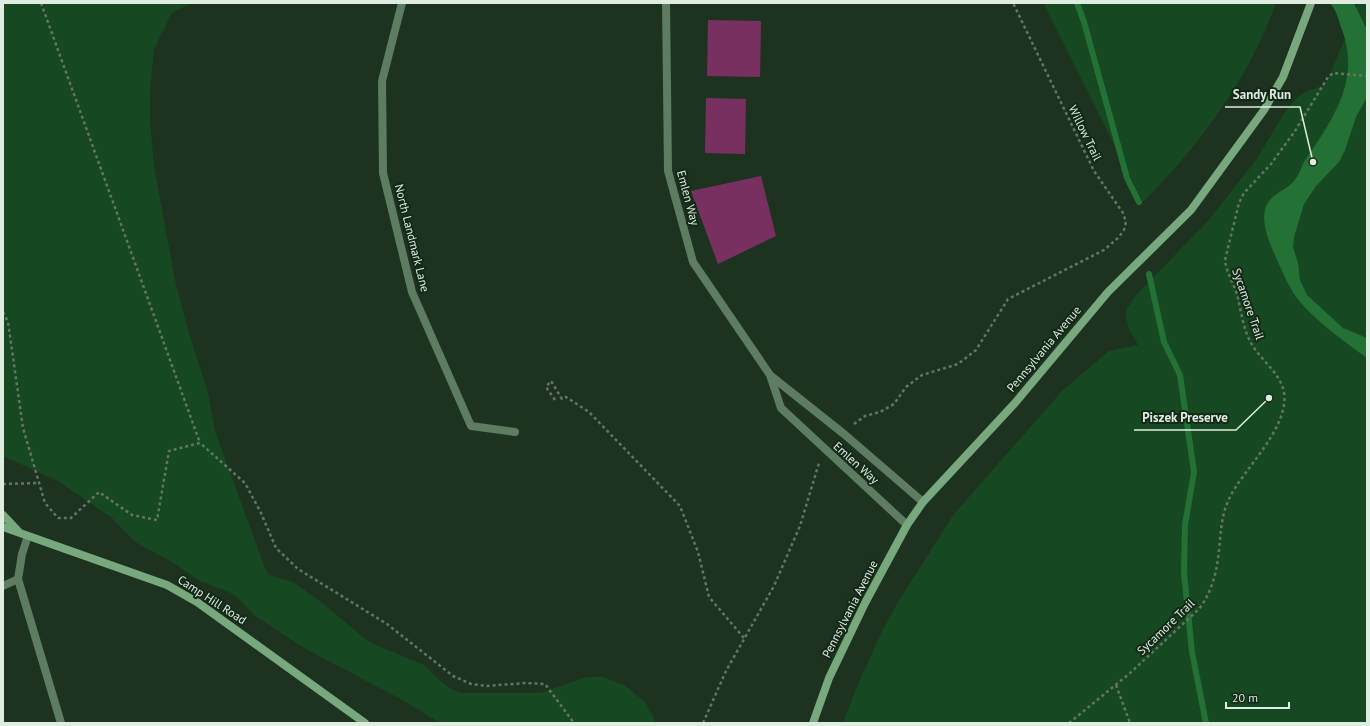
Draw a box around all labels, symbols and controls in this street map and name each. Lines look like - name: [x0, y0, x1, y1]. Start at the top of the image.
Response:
- callout: Sandy Run: [1225, 82, 1300, 107]
- text: Sandy Run: [1233, 86, 1291, 103]
- street label: Willow Trail: [1066, 103, 1106, 163]
- street label: Emlen Way: [674, 169, 703, 227]
- street label: North Landmark Lane: [392, 182, 433, 293]
- street label: Sycamore Trail: [1229, 266, 1268, 342]
- street label: Pennsylvania Avenue: [1003, 303, 1084, 395]
- callout: Piszek Preserve: [1134, 405, 1236, 430]
- text: Piszek Preserve: [1142, 409, 1228, 426]
- street label: Emlen Way: [830, 438, 883, 487]
- street label: Pennsylvania Avenue: [818, 558, 881, 660]
- street label: Camp Hill Road: [175, 572, 249, 627]
- street label: Sycamore Trail: [1134, 595, 1198, 658]
- scale bar: [1226, 684, 1289, 710]
- text: 20 m: [1232, 690, 1258, 705]

